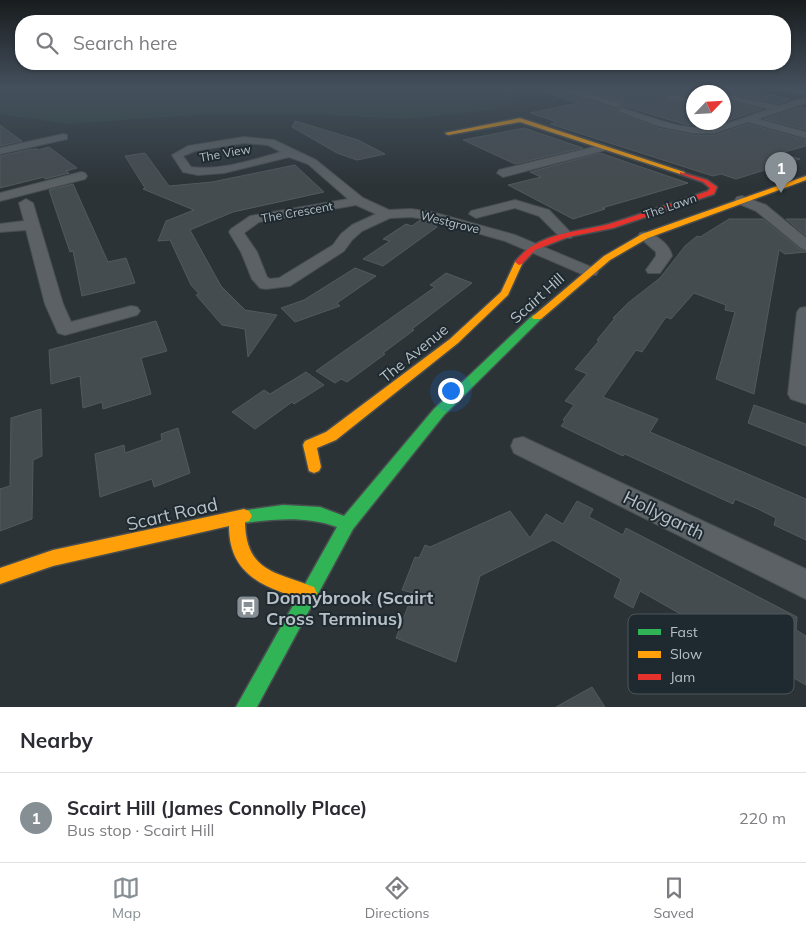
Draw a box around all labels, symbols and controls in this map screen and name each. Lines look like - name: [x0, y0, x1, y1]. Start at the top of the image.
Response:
- search box: [15, 15, 791, 70]
- icon: search: [33, 29, 61, 57]
- text: Search here: [73, 31, 177, 55]
- north arrow: [686, 85, 731, 130]
- street label: The View: [198, 141, 252, 165]
- pin: 1: [765, 152, 797, 193]
- street label: The Lawn: [642, 190, 698, 222]
- street label: The Crescent: [260, 198, 334, 226]
- street label: Westgrove: [419, 207, 481, 237]
- street label: Scairt Hill: [506, 269, 568, 327]
- street label: The Avenue: [376, 320, 452, 386]
- your location: [438, 378, 464, 404]
- street label: Hollygarth: [620, 485, 708, 545]
- street label: Scart Road: [124, 492, 220, 536]
- place label: Donnybrook (Scairt Cross Terminus): [266, 586, 434, 630]
- bus stop icon: Donnybrook (Scairt Cross Terminus): [235, 594, 261, 620]
- legend: [628, 614, 794, 694]
- text: Fast: [670, 623, 698, 641]
- text: Slow: [670, 645, 702, 663]
- text: Jam: [670, 668, 695, 686]
- text: Nearby: [20, 727, 93, 753]
- text: Scairt Hill (James Connolly Place): [67, 796, 367, 820]
- text: 1: [31, 808, 41, 828]
- text: 220 m: [739, 808, 786, 828]
- text: Bus stop · Scairt Hill: [67, 820, 214, 840]
- tab: Map: [112, 874, 141, 922]
- tab: Directions: [365, 874, 430, 922]
- tab: Saved: [654, 874, 694, 922]

